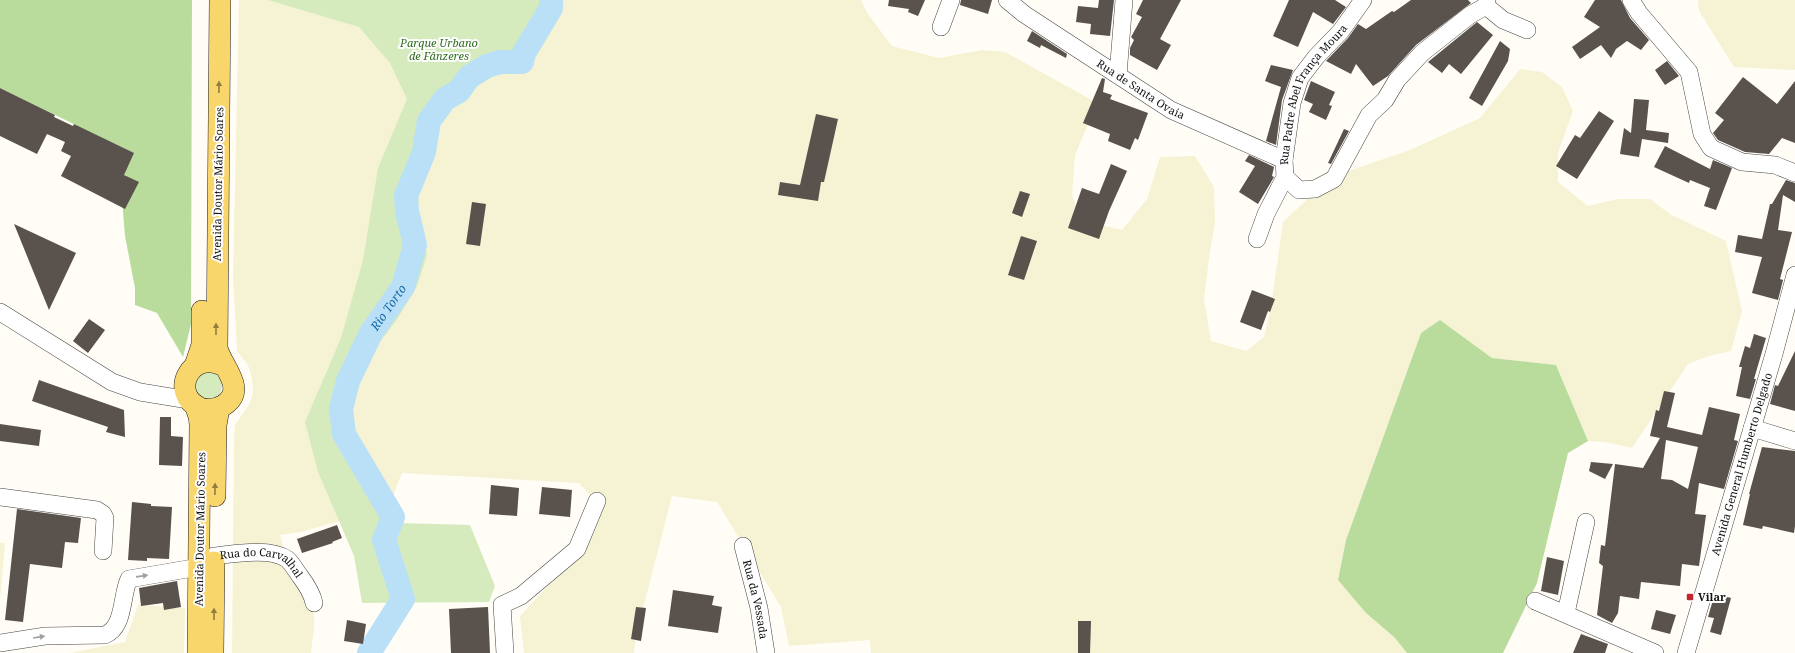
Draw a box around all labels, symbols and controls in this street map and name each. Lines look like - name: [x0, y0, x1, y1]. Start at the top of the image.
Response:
- street label: Rua Padre Abel França Moura: [1276, 21, 1350, 166]
- park label: Parque Urbano de Fânzeres: [399, 35, 478, 63]
- street label: Rua de Santa Ovaia: [1094, 56, 1187, 122]
- one-way arrow: [216, 80, 222, 93]
- street label: Avenida Doutor Mário Soares: [209, 107, 226, 261]
- water label: Rio Torto: [366, 281, 410, 335]
- one-way arrow: [213, 322, 219, 335]
- street label: Avenida General Humberto Delgado: [1707, 371, 1775, 557]
- street label: Avenida Doutor Mário Soares: [191, 452, 208, 606]
- one-way arrow: [212, 482, 218, 495]
- street label: Rua do Carvalhal: [219, 544, 307, 581]
- street label: Rua da Vessada: [740, 558, 772, 640]
- one-way arrow: [136, 572, 148, 578]
- place label: Vilar: [1698, 589, 1726, 604]
- marker: Vilar: [1685, 592, 1695, 602]
- one-way arrow: [211, 607, 217, 620]
- one-way arrow: [32, 634, 45, 640]

